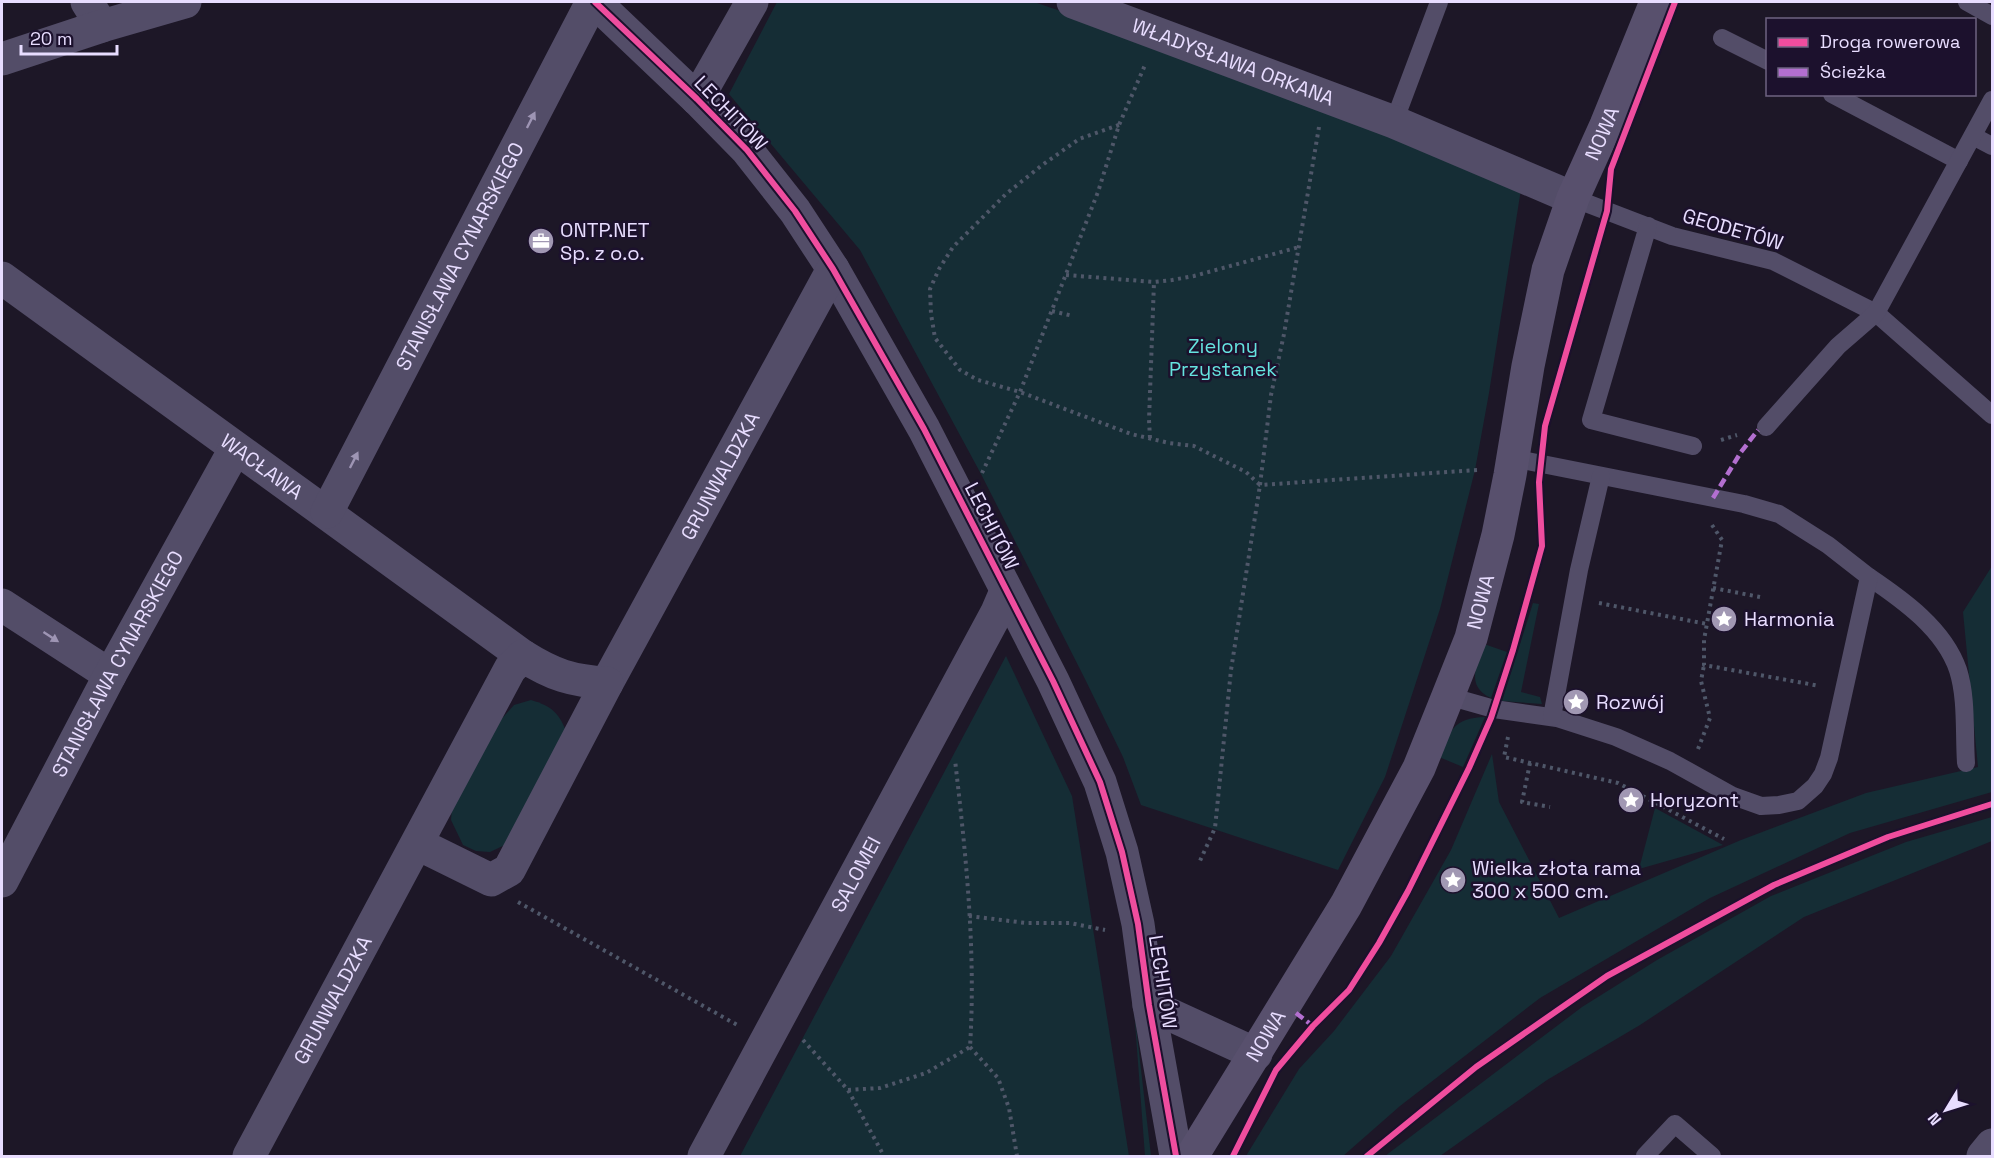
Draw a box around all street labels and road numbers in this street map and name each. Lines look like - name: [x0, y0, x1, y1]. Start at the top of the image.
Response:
- street label: WŁADYSŁAWA ORKANA: [1128, 12, 1338, 112]
- street label: LECHITÓW: [689, 70, 773, 156]
- street label: NOWA: [1579, 102, 1625, 164]
- street label: STANISŁAWA CYNARSKIEGO: [390, 138, 530, 375]
- street label: GEODETÓW: [1680, 202, 1786, 256]
- street label: GRUNWALDZKA: [675, 407, 766, 545]
- street label: WACŁAWA: [215, 428, 309, 505]
- street label: LECHITÓW: [959, 478, 1025, 574]
- street label: STANISŁAWA CYNARSKIEGO: [46, 546, 189, 782]
- street label: NOWA: [1461, 571, 1500, 632]
- street label: SALOMEI: [825, 832, 887, 917]
- street label: GRUNWALDZKA: [288, 931, 378, 1069]
- street label: LECHITÓW: [1143, 933, 1183, 1031]
- street label: NOWA: [1240, 1005, 1292, 1067]

